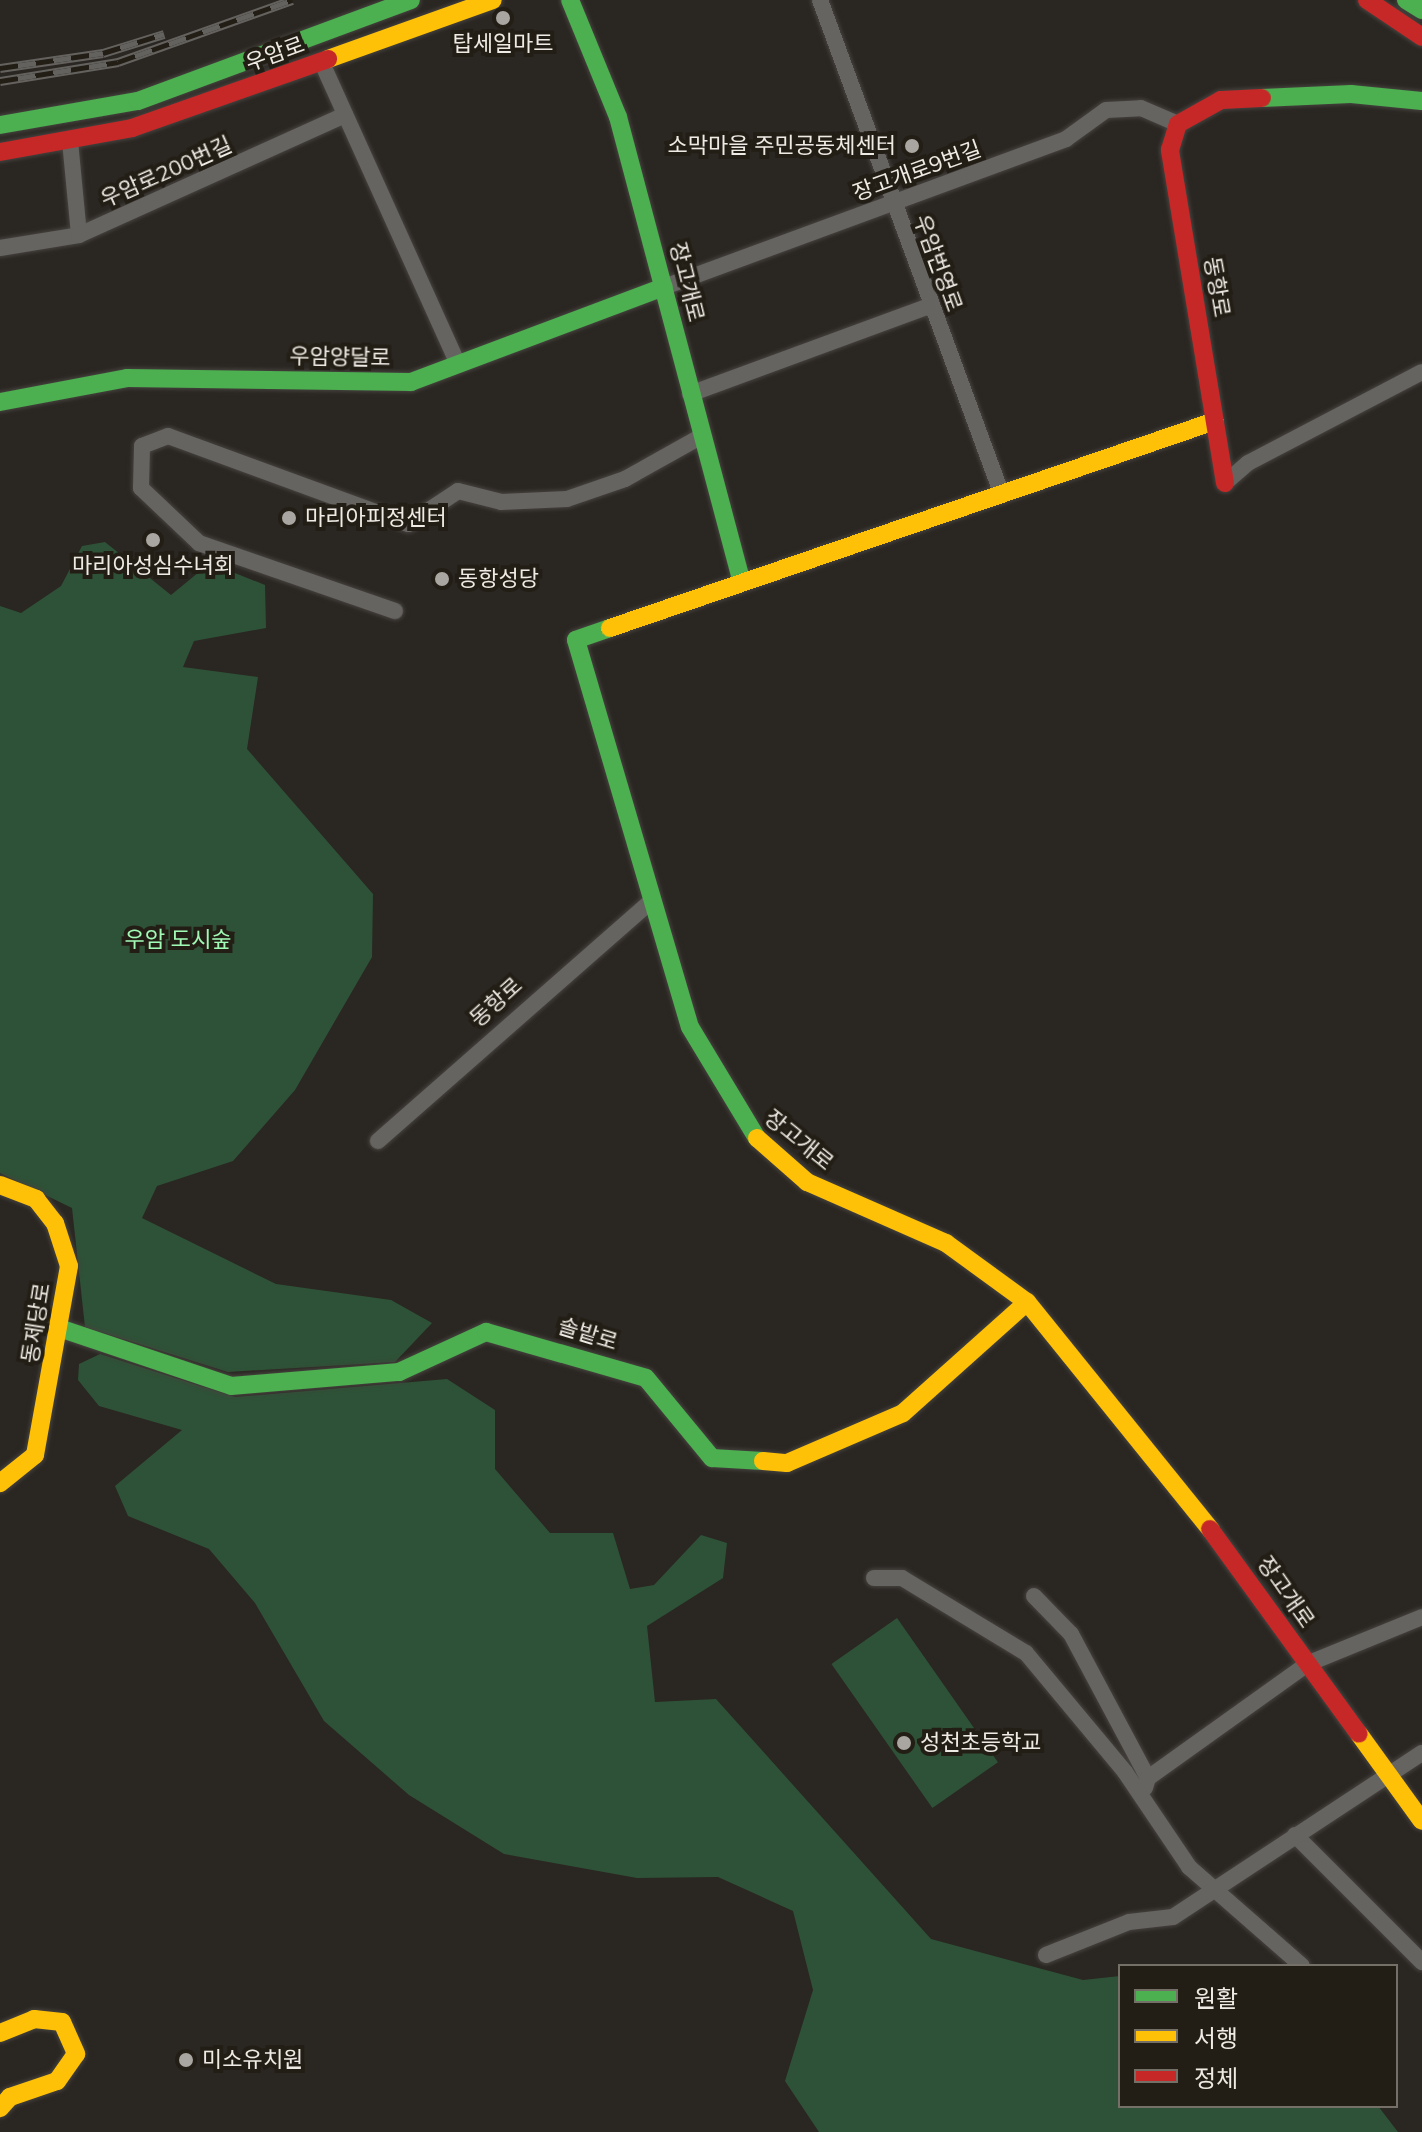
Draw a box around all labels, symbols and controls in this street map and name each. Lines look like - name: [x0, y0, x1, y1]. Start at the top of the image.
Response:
- marker: 탑세일마트: [494, 9, 512, 27]
- street label: 우암로: [242, 31, 308, 77]
- place label: 탑세일마트: [452, 31, 554, 57]
- street label: 우암로200번길: [96, 131, 236, 213]
- place label: 소막마을 주민공동체센터: [668, 133, 896, 159]
- street label: 장고개로9번길: [849, 136, 985, 206]
- marker: 소막마을 주민공동체센터: [903, 137, 921, 155]
- street label: 우암번영로: [908, 211, 968, 315]
- street label: 장고개로: [664, 240, 710, 324]
- street label: 동항로: [1199, 255, 1235, 319]
- street label: 우암양달로: [289, 343, 391, 371]
- place label: 마리아피정센터: [305, 505, 447, 531]
- marker: 마리아피정센터: [280, 509, 298, 527]
- marker: 마리아성심수녀회: [144, 531, 162, 549]
- place label: 마리아성심수녀회: [72, 553, 234, 579]
- place label: 동항성당: [458, 566, 539, 592]
- marker: 동항성당: [433, 570, 451, 588]
- park label: 우암 도시숲: [125, 927, 231, 953]
- street label: 동항로: [465, 972, 527, 1032]
- street label: 장고개로: [759, 1104, 839, 1176]
- street label: 동제당로: [17, 1281, 55, 1365]
- street label: 솔밭로: [555, 1313, 621, 1355]
- street label: 장고개로: [1252, 1551, 1320, 1633]
- place label: 성천초등학교: [920, 1730, 1041, 1756]
- marker: 성천초등학교: [895, 1734, 913, 1752]
- legend: [1118, 1964, 1398, 2108]
- text: 원활: [1194, 1983, 1238, 2013]
- text: 서행: [1194, 2023, 1238, 2053]
- place label: 미소유치원: [202, 2047, 303, 2073]
- marker: 미소유치원: [177, 2051, 195, 2069]
- text: 정체: [1194, 2063, 1238, 2093]

